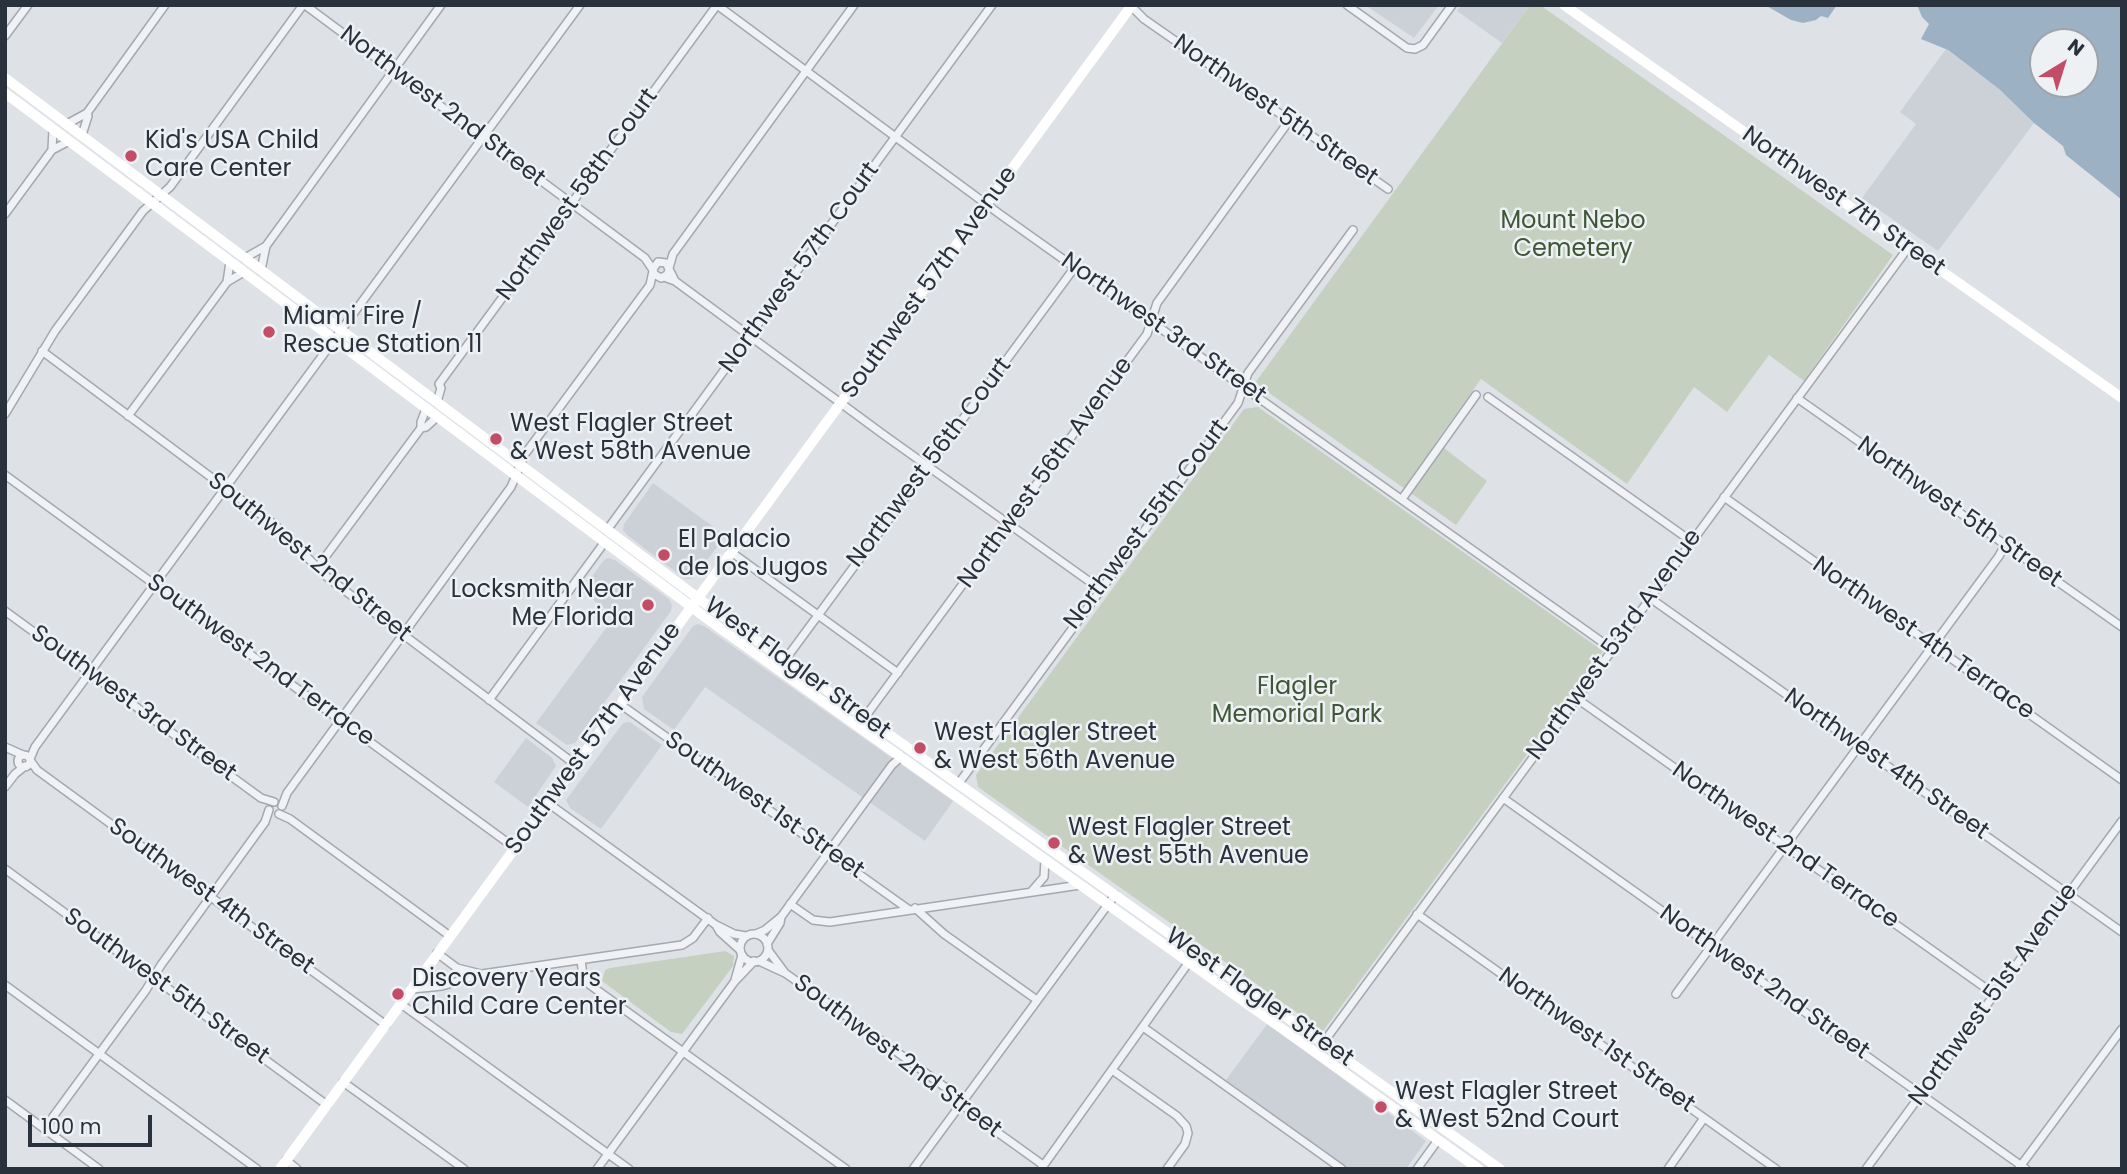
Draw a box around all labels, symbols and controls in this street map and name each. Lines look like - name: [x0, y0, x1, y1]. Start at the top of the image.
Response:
- street label: Northwest 2nd Street: [334, 20, 550, 194]
- north arrow: [2029, 28, 2099, 98]
- street label: Northwest 5th Street: [1167, 29, 1383, 193]
- text: N: [2062, 33, 2090, 63]
- street label: Northwest 58th Court: [491, 83, 665, 307]
- street label: Northwest 7th Street: [1736, 121, 1950, 283]
- place label: Kid's USA Child Care Center: [145, 128, 319, 184]
- marker: Kid's USA Child Care Center: [123, 148, 139, 164]
- street label: Northwest 57th Court: [714, 157, 886, 379]
- street label: Southwest 57th Avenue: [836, 161, 1024, 405]
- park label: Mount Nebo Cemetery: [1500, 208, 1646, 264]
- street label: Northwest 3rd Street: [1055, 247, 1271, 411]
- place label: Miami Fire / Rescue Station 11: [283, 304, 482, 360]
- marker: Miami Fire / Rescue Station 11: [261, 324, 277, 340]
- street label: Northwest 56th Court: [842, 352, 1018, 574]
- street label: Northwest 56th Avenue: [953, 352, 1139, 594]
- place label: West Flagler Street & West 58th Avenue: [510, 411, 751, 467]
- street label: Northwest 55th Court: [1059, 414, 1235, 636]
- marker: West Flagler Street & West 58th Avenue: [488, 431, 504, 447]
- street label: Northwest 5th Street: [1851, 431, 2067, 595]
- street label: Southwest 2nd Street: [202, 467, 416, 649]
- street label: Northwest 53rd Avenue: [1522, 524, 1708, 766]
- place label: El Palacio de los Jugos: [678, 527, 828, 583]
- marker: El Palacio de los Jugos: [656, 547, 672, 563]
- street label: Northwest 4th Terrace: [1806, 551, 2040, 727]
- street label: Southwest 2nd Terrace: [141, 569, 379, 753]
- place label: Locksmith Near Me Florida: [451, 577, 634, 633]
- street label: West Flagler Street: [698, 592, 896, 746]
- marker: Locksmith Near Me Florida: [640, 597, 656, 613]
- street label: Southwest 57th Avenue: [500, 617, 688, 861]
- street label: Southwest 3rd Street: [25, 620, 241, 788]
- park label: Flagler Memorial Park: [1212, 674, 1382, 730]
- street label: Northwest 4th Street: [1778, 683, 1994, 847]
- place label: West Flagler Street & West 56th Avenue: [934, 720, 1175, 776]
- street label: Southwest 1st Street: [659, 726, 869, 886]
- marker: West Flagler Street & West 56th Avenue: [912, 740, 928, 756]
- street label: Northwest 2nd Terrace: [1666, 757, 1904, 935]
- street label: Southwest 4th Street: [103, 813, 319, 981]
- place label: West Flagler Street & West 55th Avenue: [1068, 815, 1309, 871]
- marker: West Flagler Street & West 55th Avenue: [1046, 835, 1062, 851]
- street label: Northwest 51st Avenue: [1904, 878, 2084, 1112]
- street label: Northwest 2nd Street: [1654, 900, 1874, 1066]
- street label: Southwest 5th Street: [58, 903, 274, 1071]
- street label: West Flagler Street: [1159, 922, 1359, 1074]
- street label: Northwest 1st Street: [1492, 962, 1700, 1120]
- place label: Discovery Years Child Care Center: [412, 966, 627, 1022]
- street label: Southwest 2nd Street: [787, 969, 1007, 1145]
- marker: Discovery Years Child Care Center: [390, 986, 406, 1002]
- place label: West Flagler Street & West 52nd Court: [1395, 1079, 1619, 1135]
- marker: West Flagler Street & West 52nd Court: [1373, 1099, 1389, 1115]
- scale bar: [32, 1100, 156, 1144]
- text: 100 m: [41, 1112, 101, 1141]

